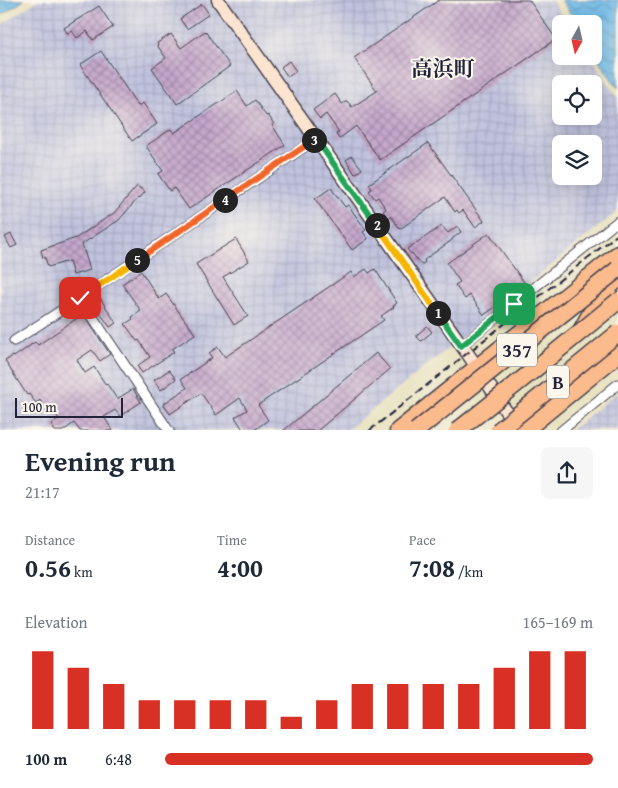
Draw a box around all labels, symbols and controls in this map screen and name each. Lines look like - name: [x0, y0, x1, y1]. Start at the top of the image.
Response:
- north arrow: [552, 15, 602, 65]
- map controls: [552, 15, 602, 185]
- district label: 高浜町: [412, 53, 475, 84]
- button: locate: [552, 75, 602, 125]
- pin: 3: [302, 128, 326, 152]
- text: 3: [311, 130, 318, 150]
- button: layers: [552, 135, 602, 185]
- pin: 4: [212, 188, 238, 212]
- text: 4: [222, 190, 229, 210]
- pin: 2: [364, 212, 390, 238]
- text: 2: [374, 215, 381, 235]
- pin: 5: [124, 248, 150, 272]
- text: 5: [134, 250, 141, 270]
- pin: [59, 277, 101, 319]
- pin: [493, 283, 535, 325]
- icon: check: [66, 284, 94, 312]
- icon: arrive: [500, 290, 528, 318]
- pin: 1: [426, 300, 450, 326]
- text: 1: [435, 303, 442, 323]
- road number: 357: [497, 334, 537, 366]
- road number: B: [547, 366, 569, 398]
- scale bar: [15, 396, 122, 419]
- text: 100 m: [22, 397, 57, 417]
- text: Evening run: [25, 440, 176, 481]
- button: share: [541, 447, 593, 499]
- text: 21:17: [25, 480, 60, 504]
- text: Distance: [25, 530, 75, 550]
- text: Time: [217, 530, 247, 550]
- text: Pace: [409, 530, 436, 550]
- text: 0.56: [25, 550, 71, 586]
- text: 4:00: [217, 550, 263, 586]
- text: 7:08: [409, 550, 455, 586]
- text: km: [71, 562, 93, 582]
- text: /km: [455, 562, 483, 582]
- text: Elevation: [25, 610, 88, 634]
- text: 165–169 m: [523, 610, 593, 634]
- text: 100 m: [25, 747, 67, 771]
- text: 6:48: [105, 747, 132, 771]

